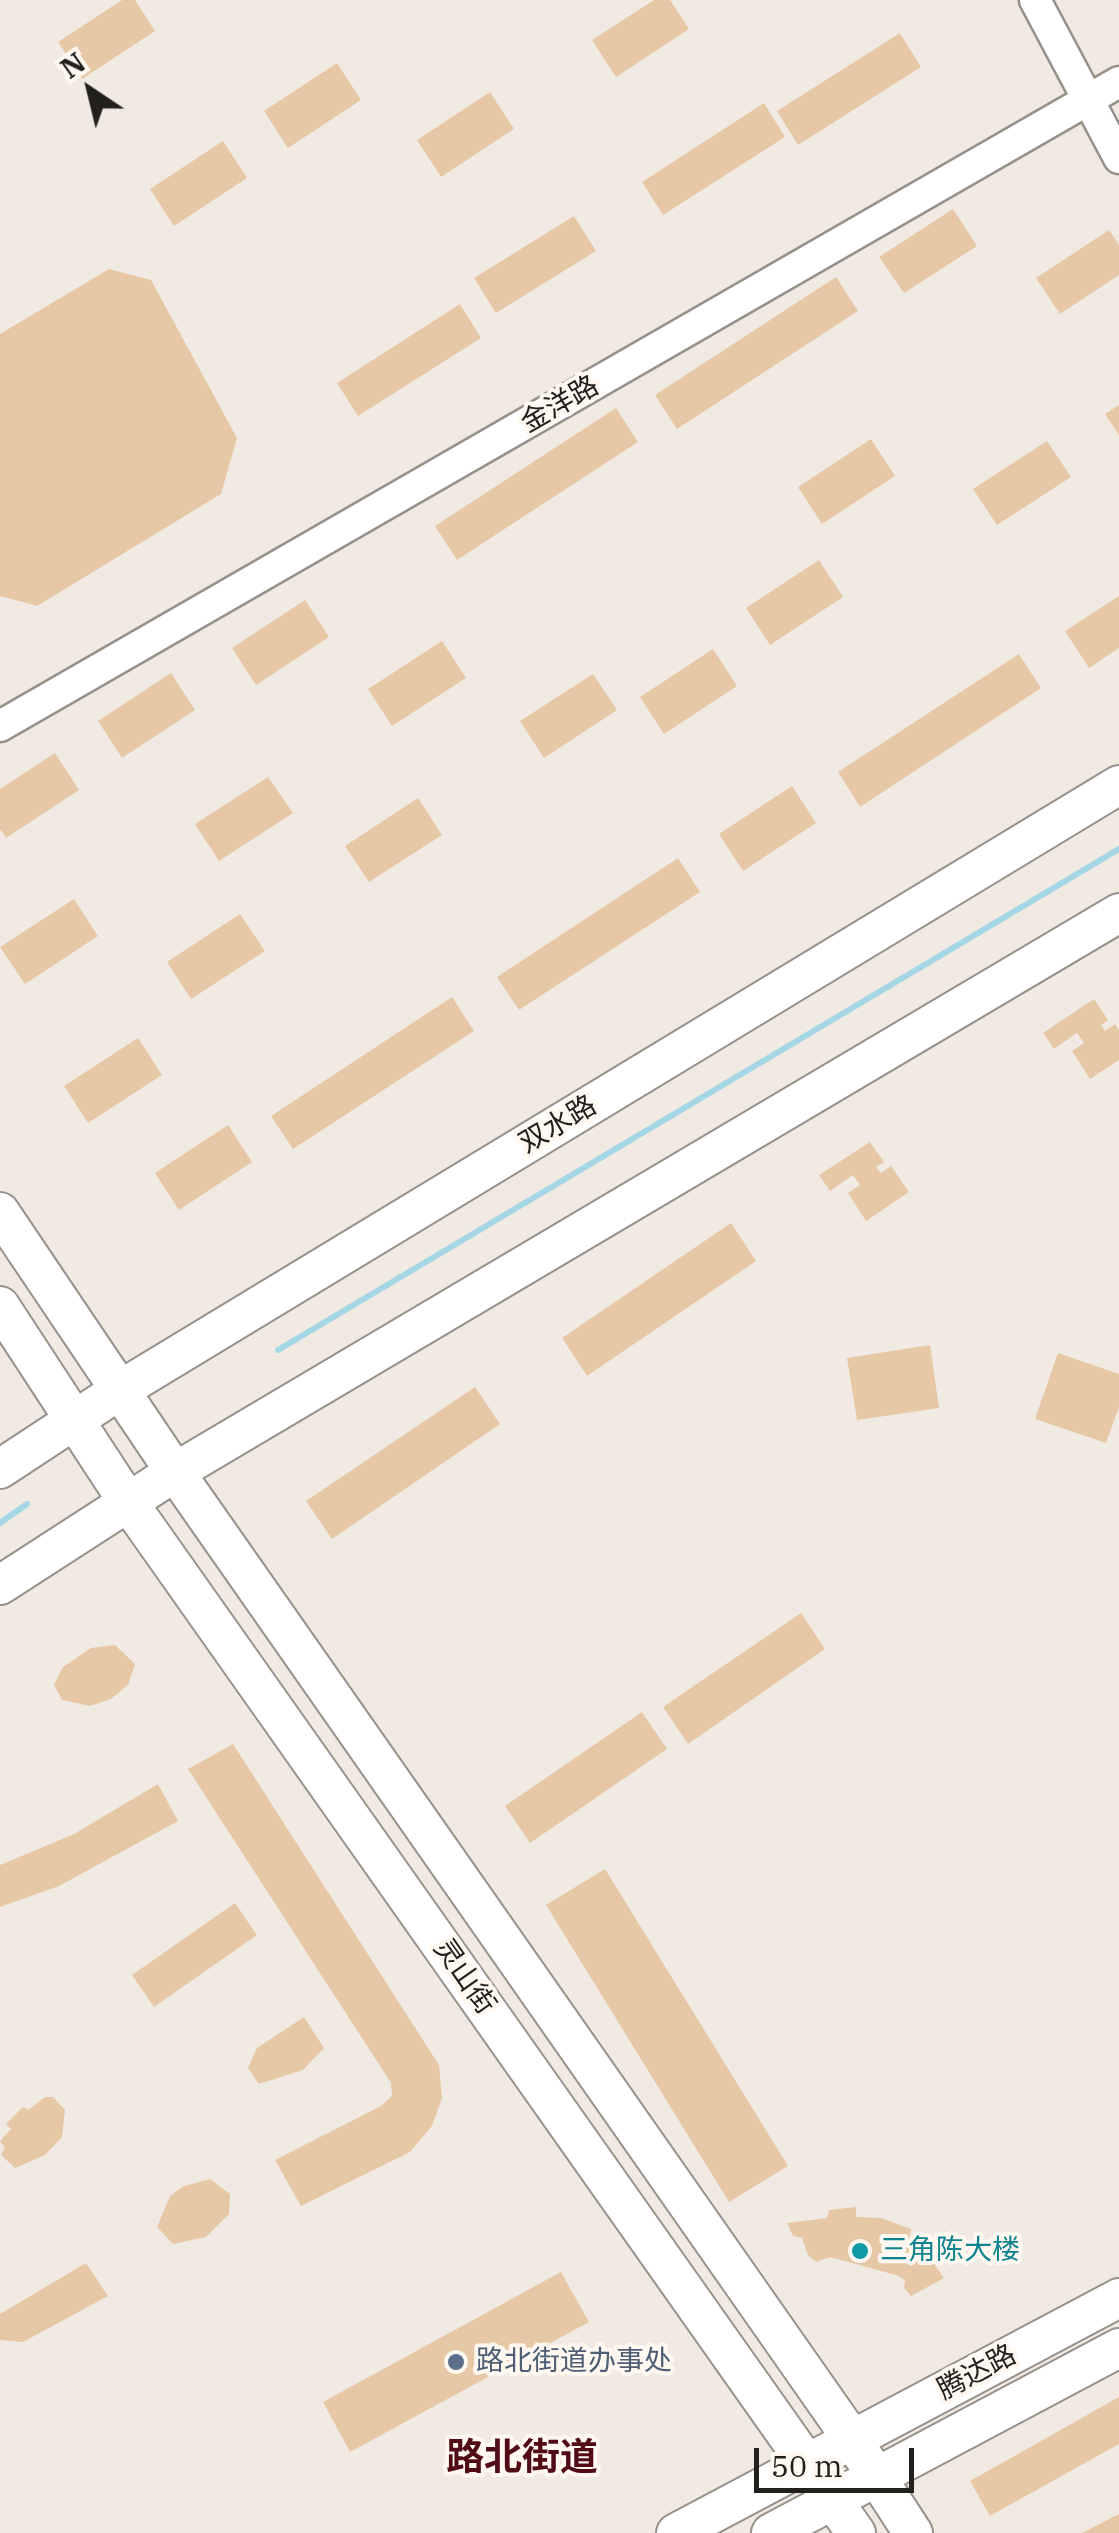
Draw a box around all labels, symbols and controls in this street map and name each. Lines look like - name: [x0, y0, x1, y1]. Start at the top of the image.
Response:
- north arrow: [40, 40, 140, 140]
- text: N: [53, 44, 92, 87]
- street label: 金洋路: [515, 369, 605, 441]
- street label: 双水路: [513, 1089, 603, 1161]
- street label: 灵山街: [426, 1933, 502, 2021]
- place label: 三角陈大楼: [880, 2234, 1020, 2268]
- marker: 三角陈大楼: [849, 2240, 871, 2262]
- street label: 腾达路: [932, 2338, 1022, 2408]
- place label: 路北街道办事处: [476, 2345, 672, 2379]
- marker: 路北街道办事处: [445, 2351, 467, 2373]
- scale bar: [759, 2428, 919, 2490]
- district label: 路北街道: [446, 2436, 598, 2482]
- text: 50 m: [771, 2446, 843, 2485]

